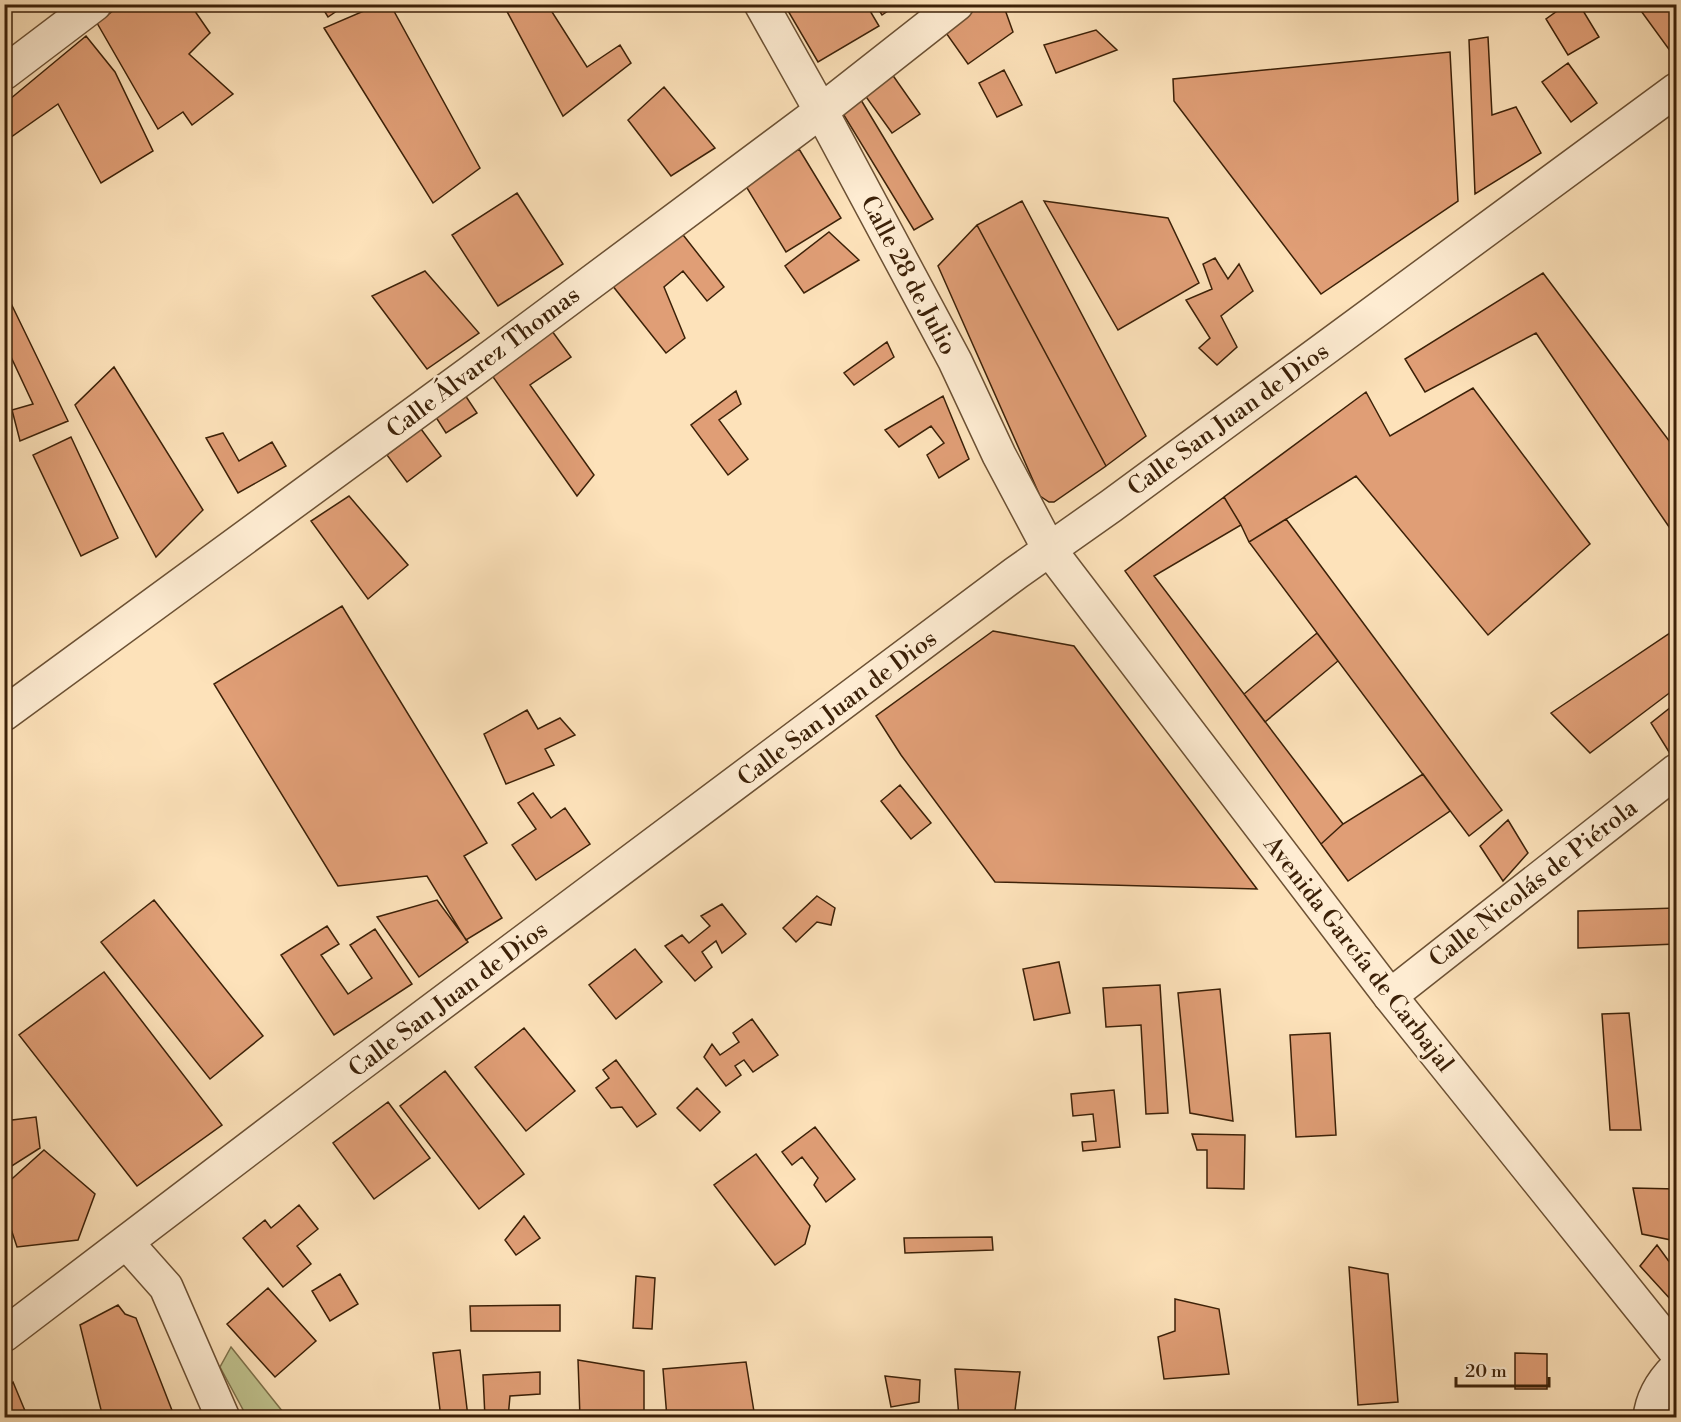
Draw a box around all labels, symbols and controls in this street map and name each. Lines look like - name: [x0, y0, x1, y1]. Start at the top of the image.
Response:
- street label: Calle 28 de Julio: [853, 191, 963, 360]
- street label: Calle Álvarez Thomas: [380, 280, 586, 445]
- street label: Calle San Juan de Dios: [1122, 337, 1335, 503]
- street label: Calle San Juan de Dios: [732, 624, 943, 794]
- street label: Calle Nicolás de Piérola: [1424, 793, 1644, 974]
- street label: Avenida García de Carbajal: [1256, 830, 1460, 1079]
- street label: Calle San Juan de Dios: [343, 915, 554, 1085]
- scale bar: [1456, 1350, 1549, 1388]
- text: 20 m: [1465, 1360, 1507, 1383]

